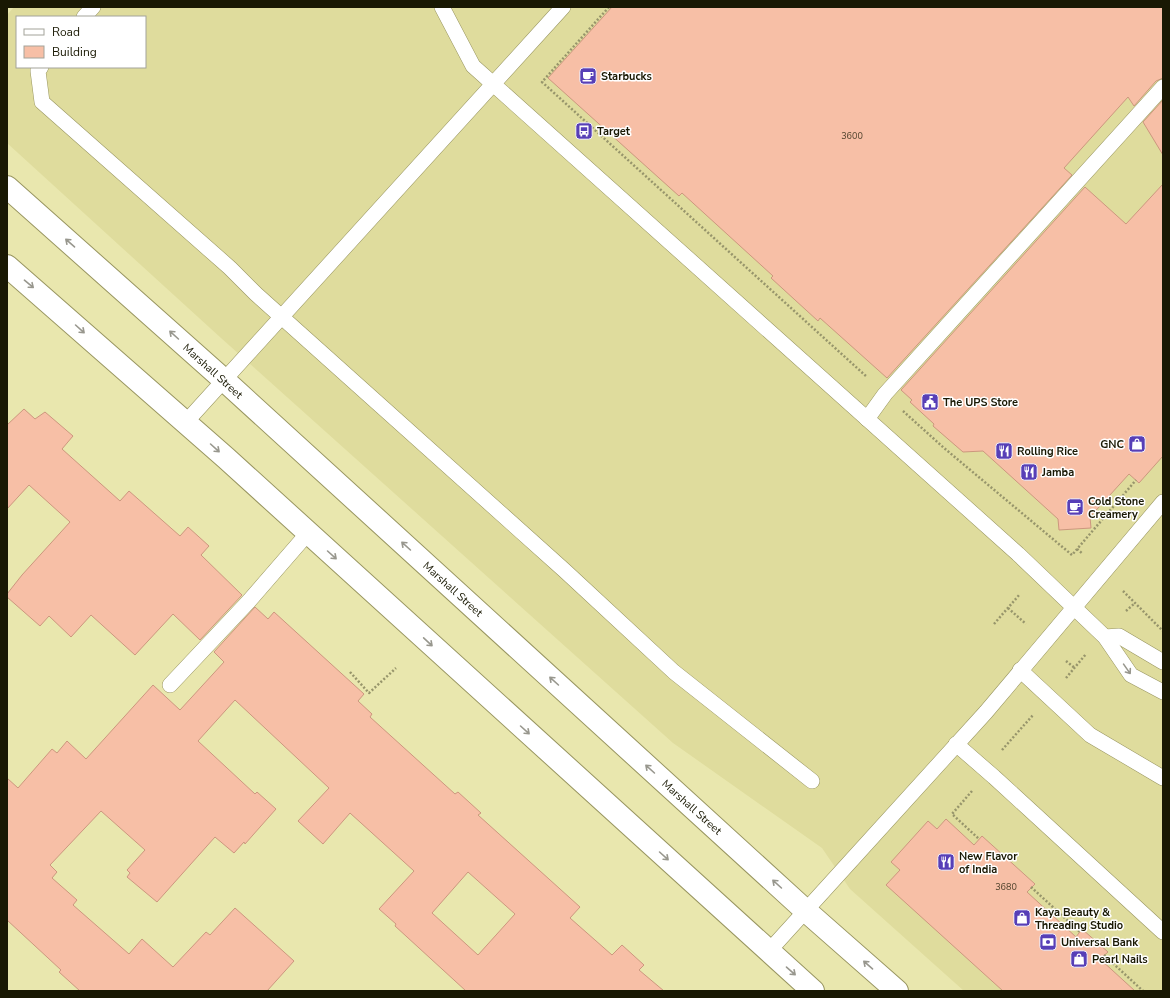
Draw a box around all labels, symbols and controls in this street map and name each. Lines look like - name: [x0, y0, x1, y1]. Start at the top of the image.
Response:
- legend: [16, 16, 146, 68]
- text: Road: [52, 24, 80, 40]
- text: Building: [52, 44, 97, 60]
- cafe icon: Starbucks: [578, 66, 598, 86]
- place label: Starbucks: [601, 69, 652, 84]
- bus stop icon: Target: [574, 121, 594, 141]
- place label: Target: [597, 124, 631, 139]
- house number: 3600: [841, 130, 863, 142]
- one-way arrow: [66, 239, 76, 248]
- one-way arrow: [24, 280, 35, 289]
- one-way arrow: [75, 324, 86, 333]
- one-way arrow: [169, 331, 179, 340]
- street label: Marshall Street: [179, 340, 246, 402]
- public building icon: The UPS Store: [920, 392, 940, 412]
- place label: The UPS Store: [943, 395, 1018, 410]
- shop icon: GNC: [1127, 434, 1147, 454]
- place label: GNC: [1100, 437, 1125, 452]
- restaurant icon: Rolling Rice: [994, 441, 1014, 461]
- one-way arrow: [210, 444, 220, 453]
- place label: Rolling Rice: [1017, 444, 1078, 459]
- restaurant icon: Jamba: [1019, 462, 1039, 482]
- place label: Jamba: [1041, 465, 1074, 480]
- place label: Cold Stone Creamery: [1088, 494, 1144, 522]
- cafe icon: Cold Stone Creamery: [1065, 497, 1085, 517]
- one-way arrow: [401, 542, 411, 551]
- one-way arrow: [327, 550, 337, 560]
- street label: Marshall Street: [419, 558, 486, 620]
- one-way arrow: [423, 637, 433, 646]
- one-way arrow: [1123, 663, 1131, 674]
- one-way arrow: [549, 676, 559, 686]
- one-way arrow: [519, 725, 530, 734]
- one-way arrow: [645, 764, 655, 773]
- street label: Marshall Street: [658, 776, 725, 838]
- place label: New Flavor of India: [959, 849, 1018, 877]
- one-way arrow: [659, 851, 669, 860]
- restaurant icon: New Flavor of India: [936, 852, 956, 872]
- one-way arrow: [772, 880, 783, 889]
- house number: 3680: [995, 881, 1017, 893]
- place label: Kaya Beauty & Threading Studio: [1035, 905, 1123, 933]
- shop icon: Kaya Beauty & Threading Studio: [1012, 908, 1032, 928]
- bank icon: Universal Bank: [1038, 932, 1058, 952]
- place label: Universal Bank: [1061, 935, 1139, 950]
- shop icon: Pearl Nails: [1069, 949, 1089, 969]
- place label: Pearl Nails: [1092, 952, 1148, 967]
- one-way arrow: [863, 961, 873, 970]
- one-way arrow: [786, 966, 796, 976]

